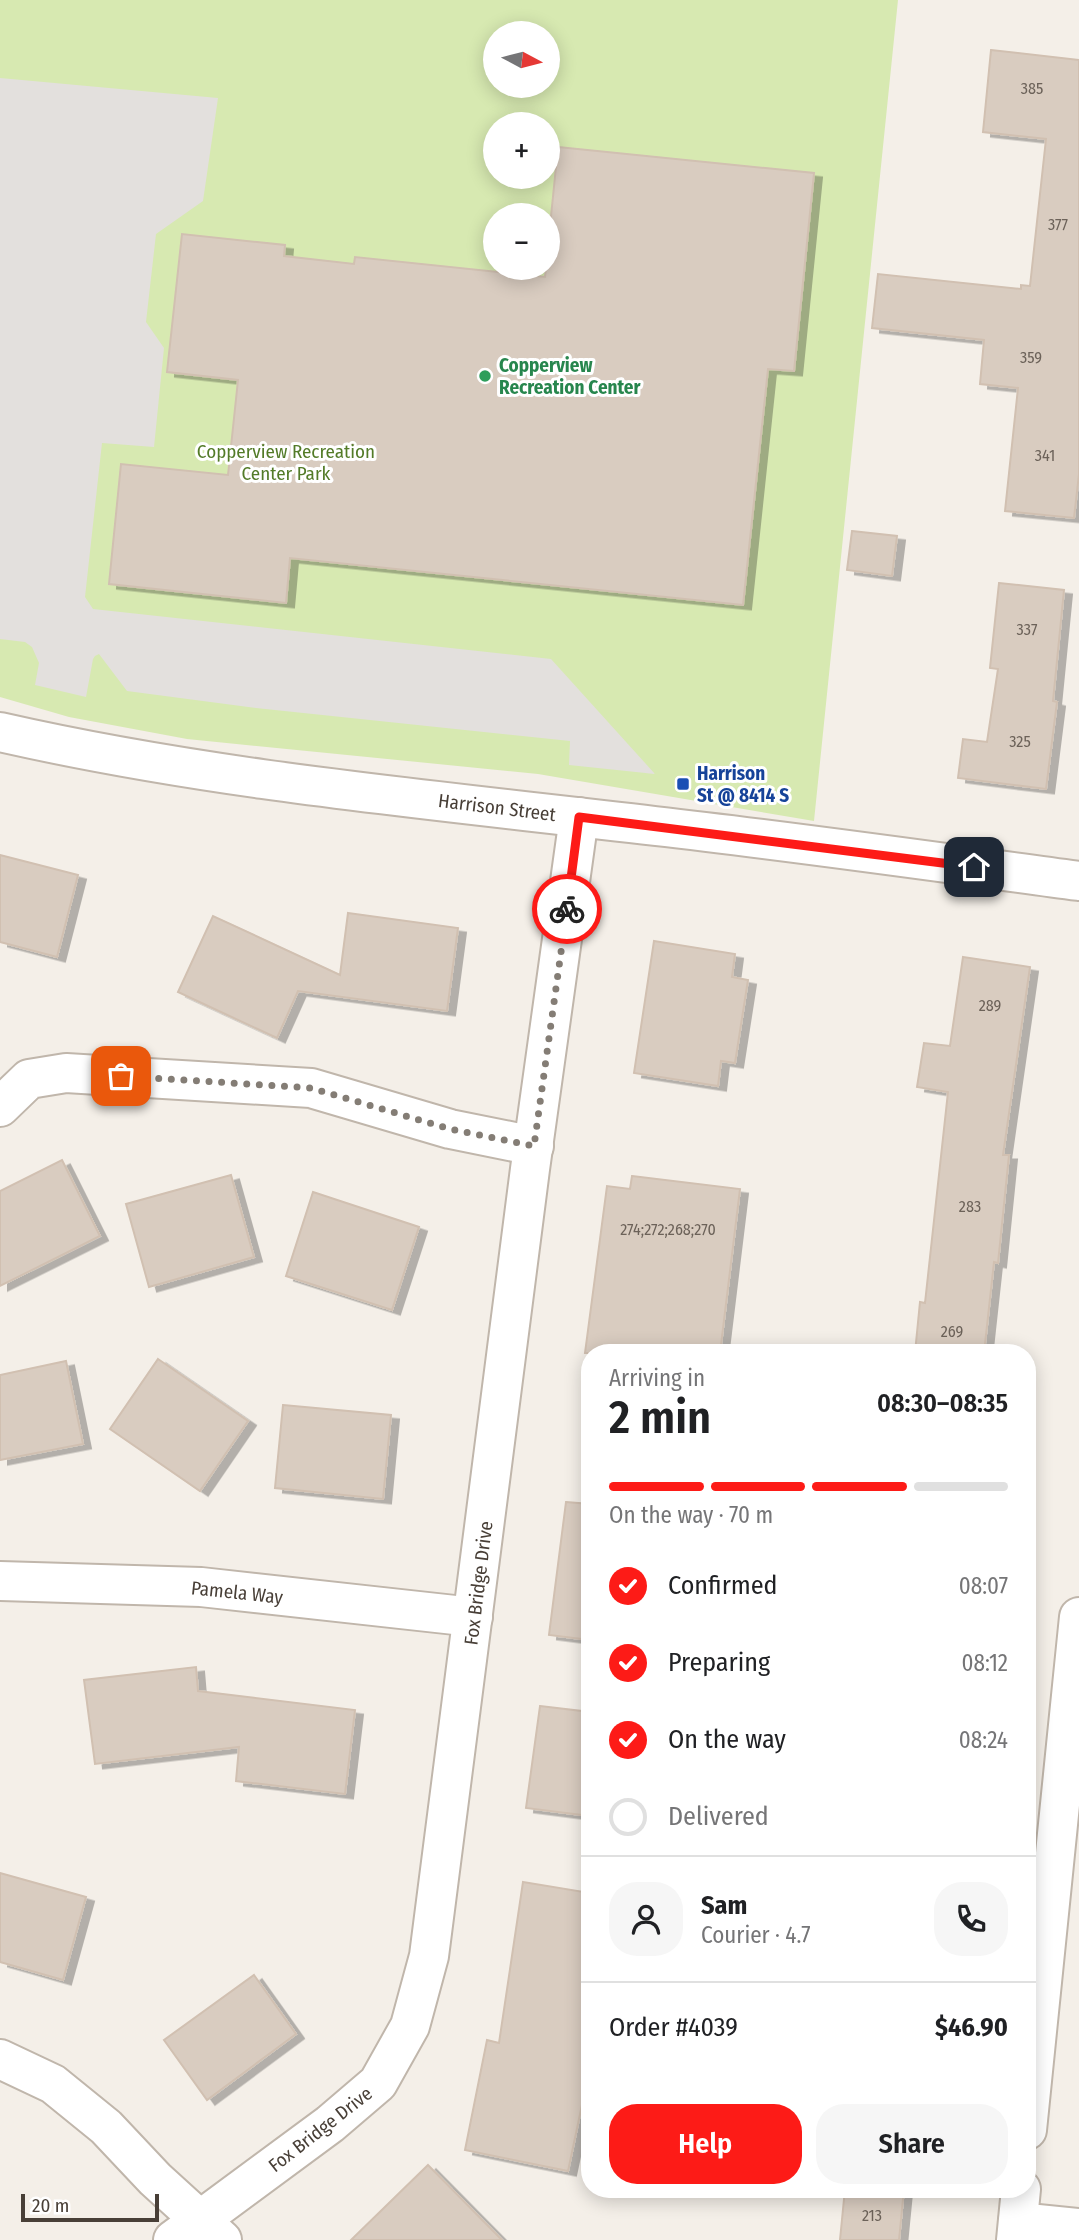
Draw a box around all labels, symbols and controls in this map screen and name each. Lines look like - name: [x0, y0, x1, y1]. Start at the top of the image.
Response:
- north arrow: [483, 21, 560, 98]
- map controls: [483, 21, 560, 280]
- house number: 385: [1021, 79, 1043, 98]
- button: +: [483, 112, 560, 189]
- button: −: [483, 203, 560, 280]
- house number: 377: [1048, 215, 1069, 234]
- house number: 359: [1020, 348, 1042, 367]
- place label: Copperview Recreation Center: [499, 354, 641, 399]
- marker: Copperview Recreation Center: [477, 368, 493, 384]
- park label: Copperview Recreation Center Park: [197, 440, 375, 485]
- house number: 341: [1035, 446, 1055, 465]
- house number: 337: [1017, 620, 1038, 639]
- house number: 325: [1009, 732, 1031, 751]
- place label: Harrison St @ 8414 S: [697, 762, 789, 807]
- marker: Harrison St @ 8414 S: [675, 776, 691, 792]
- street label: Harrison Street: [437, 789, 558, 826]
- pin: [944, 837, 1004, 897]
- icon: home: [955, 848, 993, 886]
- courier: [532, 874, 602, 944]
- icon: bike: [548, 890, 586, 928]
- house number: 289: [979, 996, 1002, 1015]
- pin: [91, 1046, 151, 1106]
- icon: bag: [102, 1057, 140, 1095]
- house number: 283: [959, 1197, 981, 1216]
- house number: 274;272;268;270: [620, 1220, 716, 1239]
- house number: 269: [941, 1322, 964, 1341]
- text: Arriving in: [609, 1364, 705, 1392]
- text: 08:30–08:35: [877, 1388, 1008, 1419]
- text: 2 min: [609, 1390, 711, 1445]
- text: On the way · 70 m: [609, 1501, 773, 1529]
- street label: Fox Bridge Drive: [459, 1520, 498, 1646]
- icon: check: [609, 1567, 647, 1605]
- text: Confirmed: [668, 1570, 778, 1601]
- text: 08:07: [959, 1572, 1008, 1600]
- street label: Pamela Way: [190, 1576, 284, 1609]
- icon: check: [609, 1644, 647, 1682]
- text: Preparing: [668, 1647, 770, 1678]
- text: 08:12: [961, 1649, 1008, 1677]
- icon: check: [609, 1721, 647, 1759]
- text: On the way: [668, 1724, 786, 1755]
- text: 08:24: [959, 1726, 1008, 1754]
- text: Delivered: [668, 1801, 769, 1832]
- button: person: [609, 1882, 683, 1956]
- button: phone: [934, 1882, 1008, 1956]
- text: Sam: [701, 1890, 747, 1921]
- text: Courier · 4.7: [701, 1921, 811, 1949]
- text: Order #4039: [609, 2012, 738, 2043]
- text: $46.90: [935, 2012, 1008, 2043]
- street label: Fox Bridge Drive: [264, 2082, 377, 2177]
- button: Help: [609, 2104, 802, 2184]
- button: Share: [816, 2104, 1008, 2184]
- scale bar: [21, 2191, 159, 2223]
- text: 20 m: [32, 2194, 69, 2217]
- house number: 213: [862, 2206, 882, 2225]

